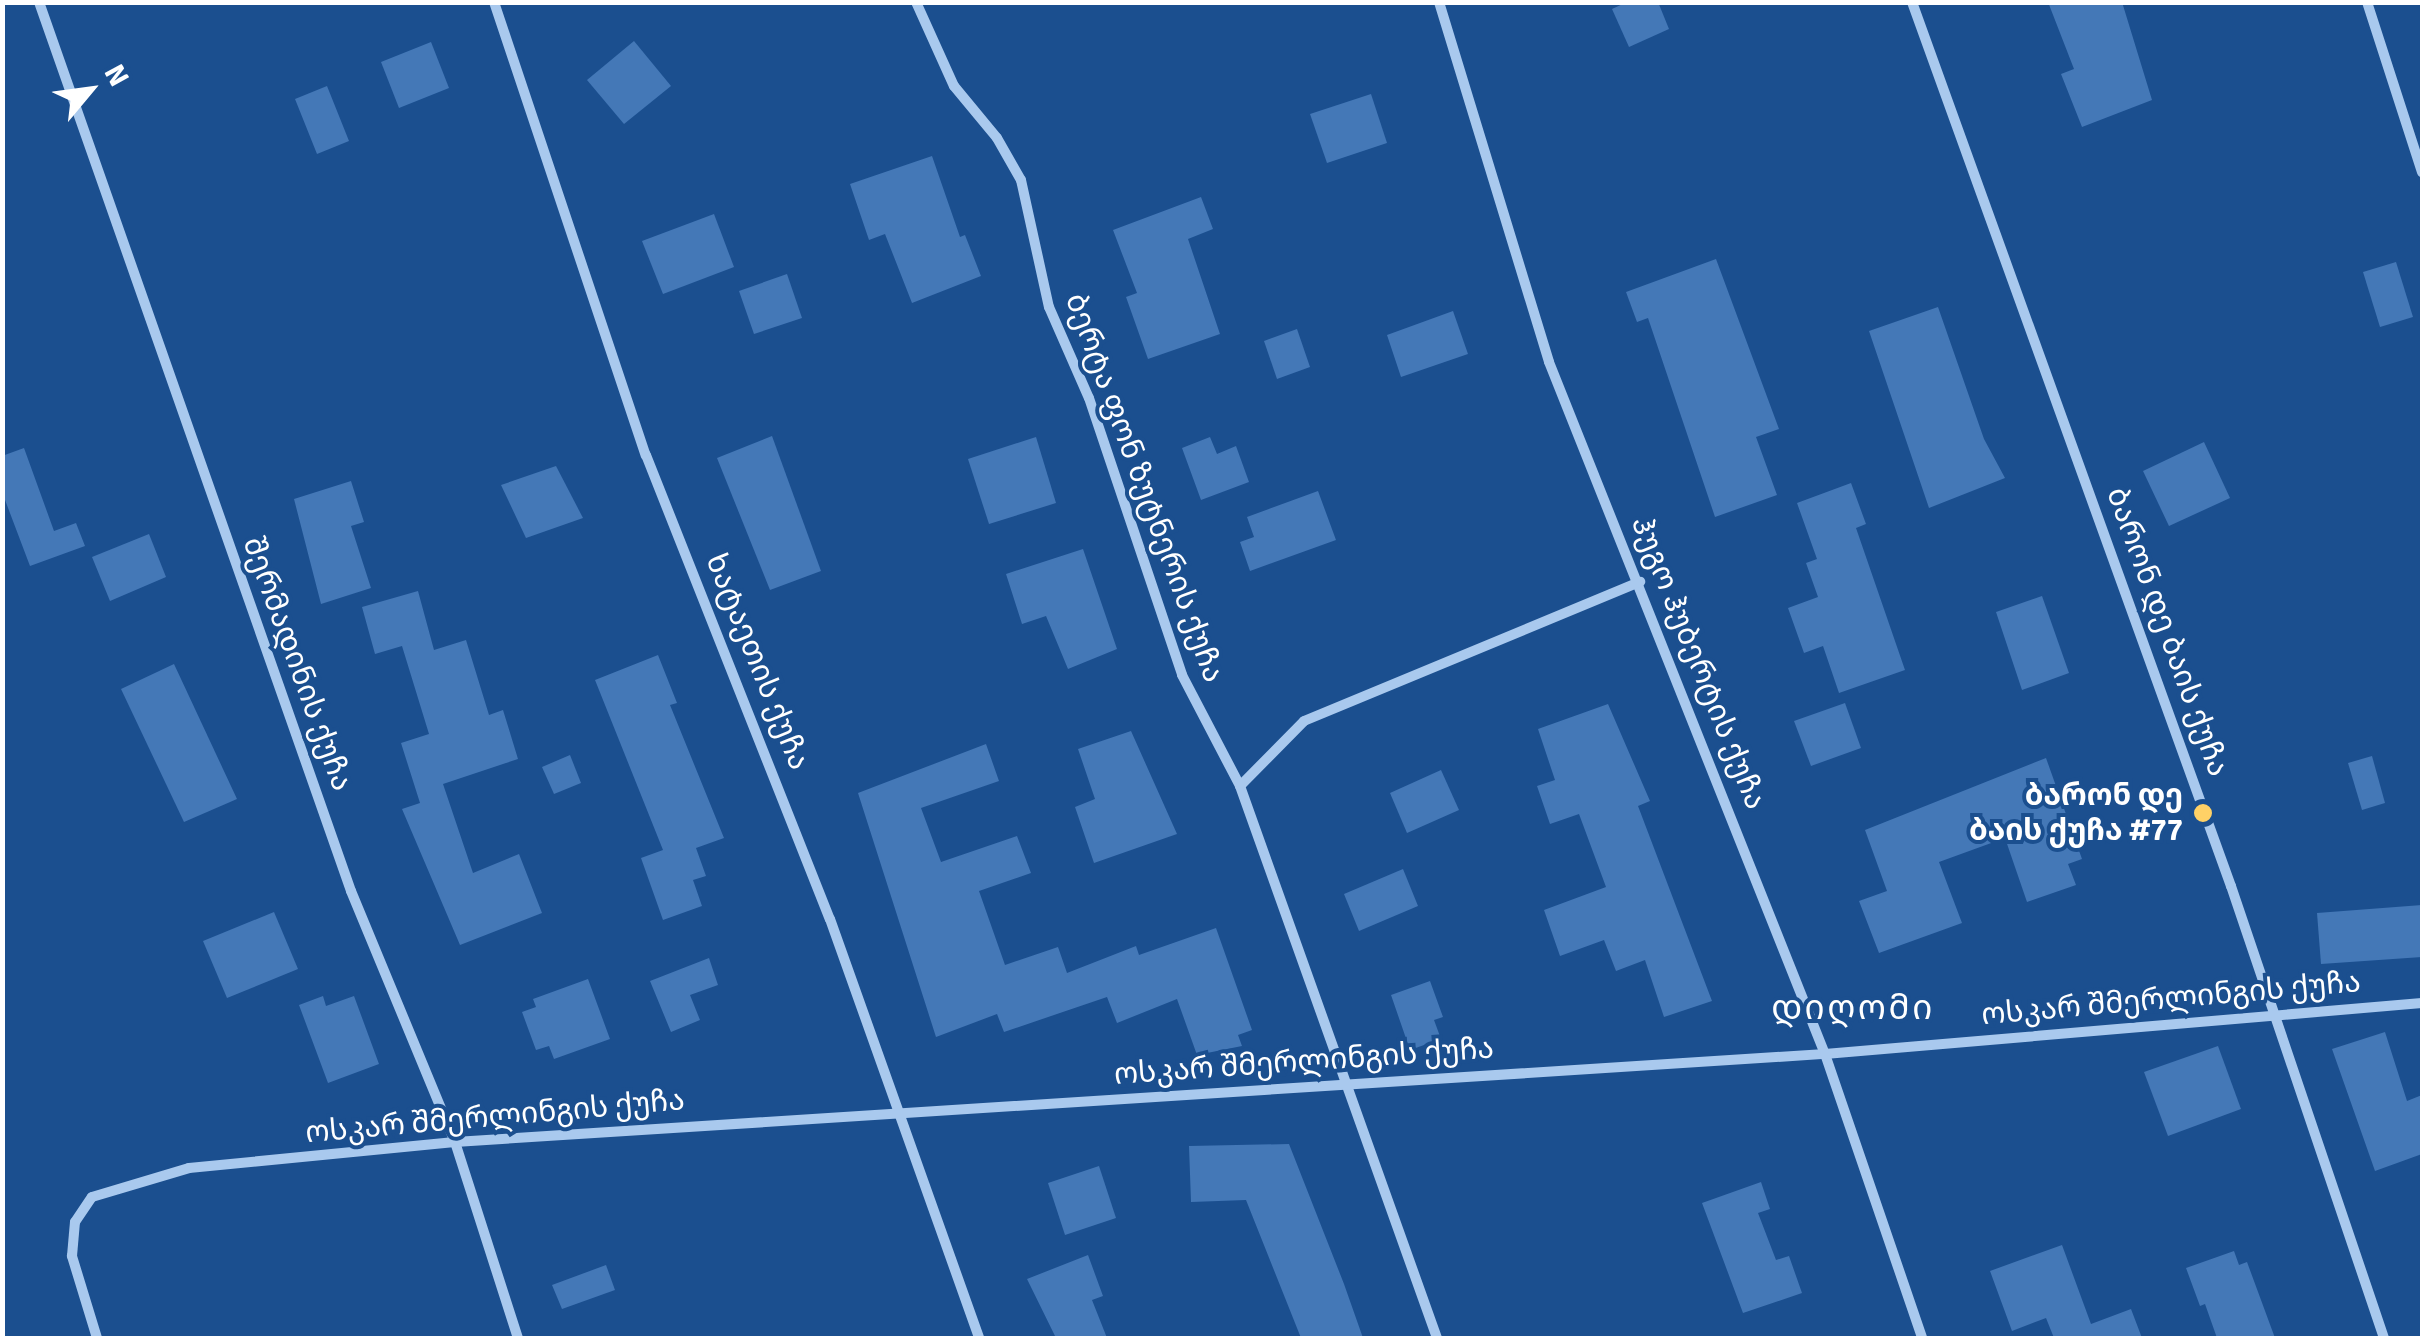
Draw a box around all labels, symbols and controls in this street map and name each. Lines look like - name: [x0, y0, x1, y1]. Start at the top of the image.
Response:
- north arrow: [40, 40, 140, 140]
- text: N: [97, 59, 136, 92]
- street label: ბერტა ფონ ზუტნერის ქუჩა: [1057, 289, 1231, 687]
- street label: ბარონ დე ბაის ქუჩა: [2098, 483, 2236, 781]
- street label: ჰუგო ჰუბერტის ქუჩა: [1623, 511, 1773, 815]
- street label: შერმადინის ქუჩა: [234, 532, 360, 796]
- street label: ხატაეთის ქუჩა: [697, 549, 817, 775]
- place label: ბარონ დე ბაის ქუჩა #77: [1969, 778, 2183, 848]
- marker: ბარონ დე ბაის ქუჩა #77: [2192, 802, 2214, 824]
- street label: ოსკარ შმერლინგის ქუჩა: [1980, 964, 2362, 1034]
- district label: დიღომი: [1771, 987, 1935, 1029]
- street label: ოსკარ შმერლინგის ქუჩა: [1113, 1031, 1495, 1093]
- street label: ოსკარ შმერლინგის ქუჩა: [304, 1082, 686, 1152]

